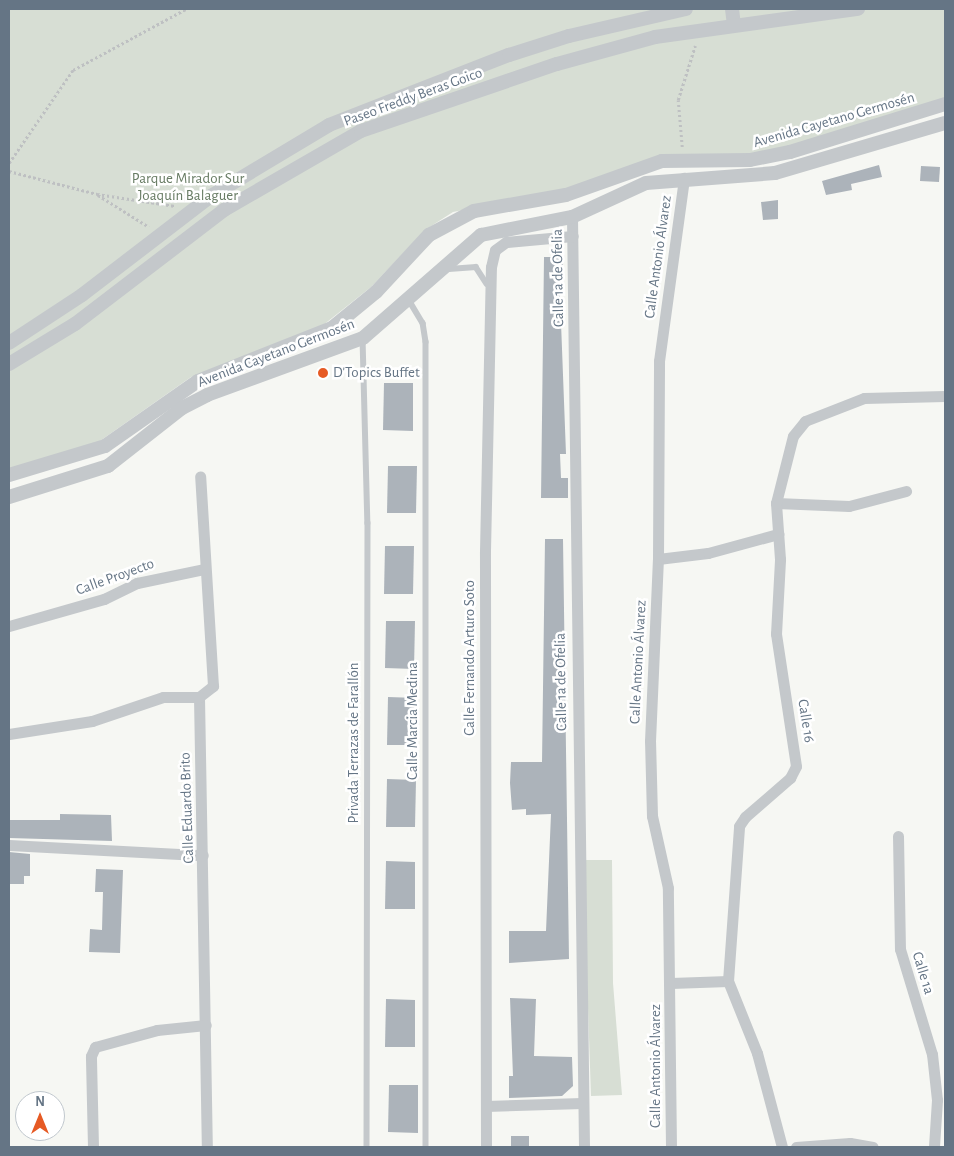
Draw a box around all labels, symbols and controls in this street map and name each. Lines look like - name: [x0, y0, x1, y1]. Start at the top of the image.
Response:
- street label: Paseo Freddy Beras Goico: [341, 64, 485, 130]
- street label: Avenida Cayetano Germosén: [751, 88, 917, 152]
- park label: Parque Mirador Sur Joaquín Balaguer: [132, 169, 244, 204]
- street label: Calle Antonio Álvarez: [640, 194, 676, 320]
- street label: Calle 1a de Ofelia: [548, 229, 568, 327]
- street label: Avenida Cayetano Germosén: [195, 315, 357, 391]
- place label: D'Topics Buffet: [333, 364, 420, 382]
- marker: D'Topics Buffet: [317, 367, 329, 379]
- street label: Calle Proyecto: [73, 555, 157, 599]
- street label: Calle Fernando Arturo Soto: [461, 580, 479, 736]
- street label: Calle Antonio Álvarez: [626, 600, 650, 724]
- street label: Calle 1a de Ofelia: [551, 633, 571, 731]
- street label: Privada Terrazas de Farallón: [345, 662, 363, 824]
- street label: Calle Marcia Medina: [404, 662, 422, 780]
- street label: Calle 16: [794, 698, 818, 744]
- street label: Calle Eduardo Brito: [176, 752, 198, 864]
- street label: Calle 1a: [908, 950, 938, 996]
- street label: Calle Antonio Álvarez: [647, 1004, 665, 1128]
- north arrow: [15, 1091, 65, 1141]
- text: N: [35, 1095, 45, 1109]

